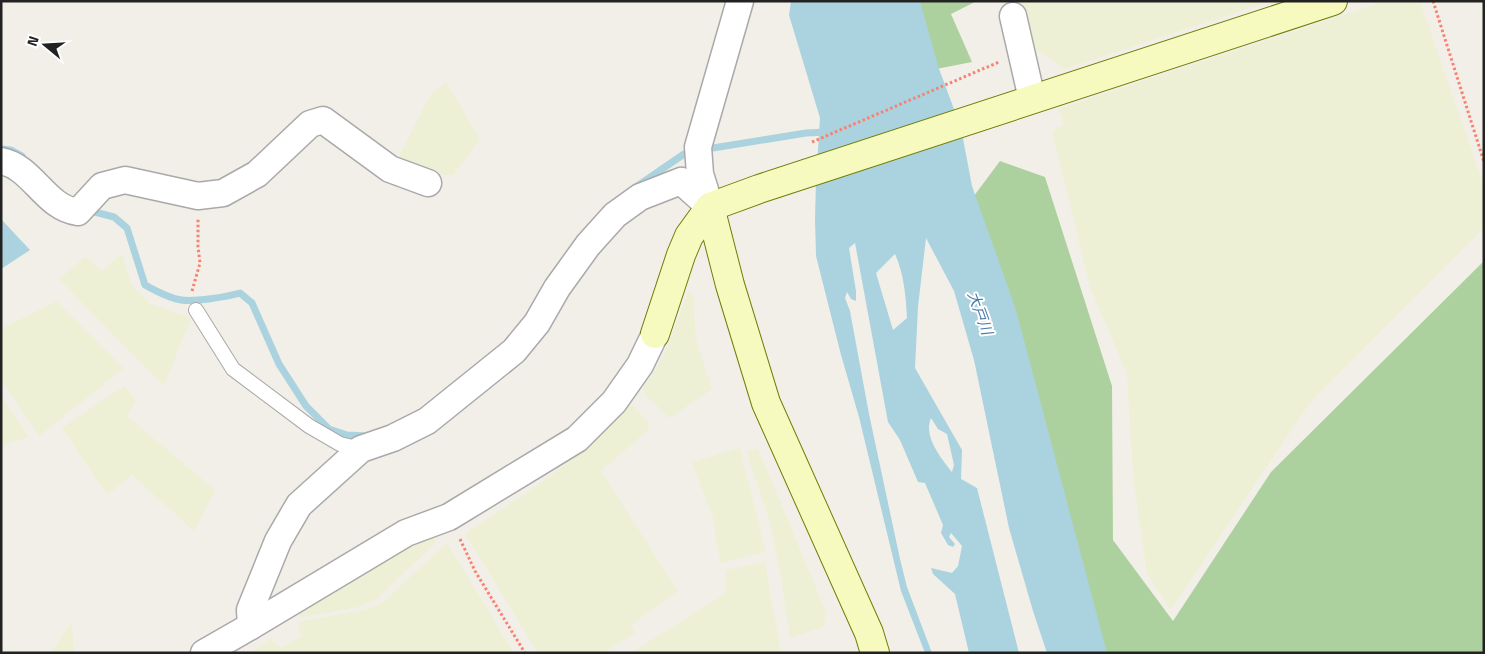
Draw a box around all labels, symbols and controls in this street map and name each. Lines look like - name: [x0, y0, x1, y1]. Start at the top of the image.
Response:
- north arrow: [20, 20, 70, 70]
- text: N: [21, 33, 44, 49]
- water label: 大戸川: [962, 288, 1000, 340]

